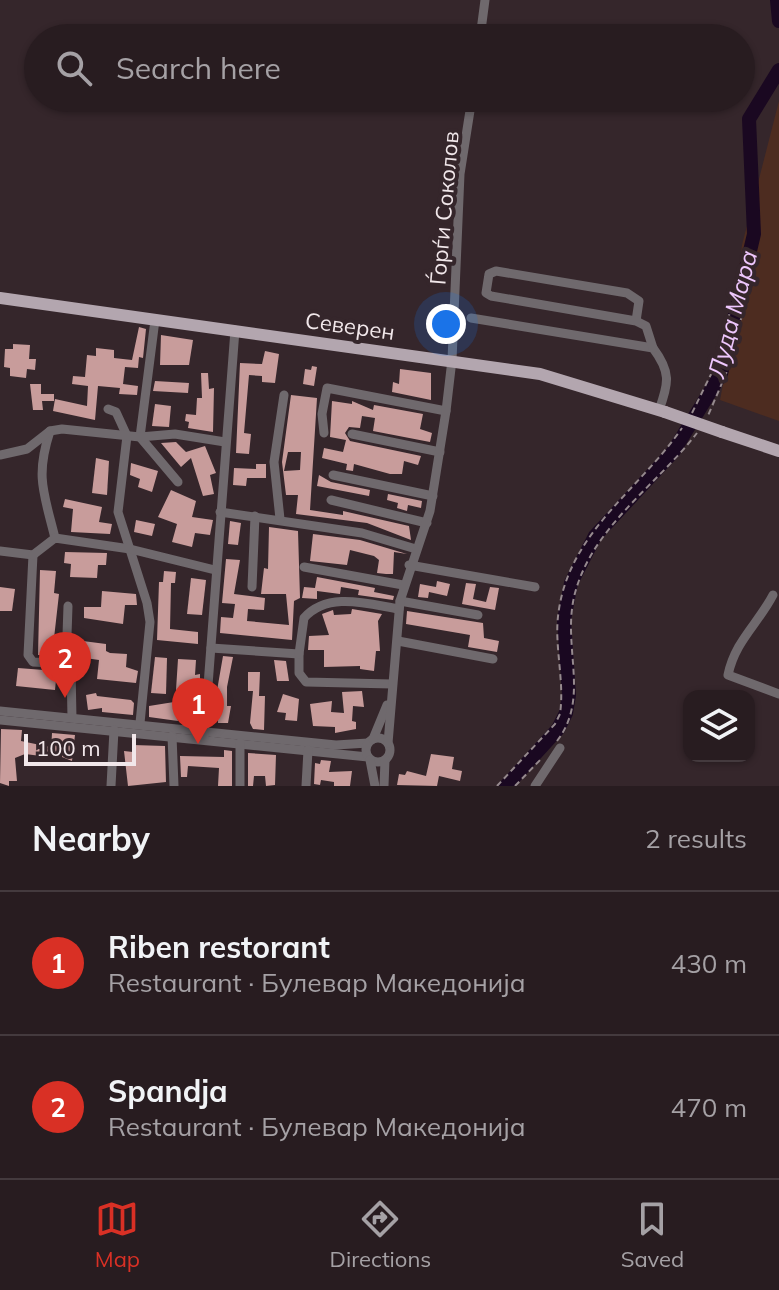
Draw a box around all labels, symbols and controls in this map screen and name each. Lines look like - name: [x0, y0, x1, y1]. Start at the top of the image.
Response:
- search box: [24, 24, 755, 112]
- icon: search: [52, 46, 96, 90]
- text: Search here: [116, 49, 281, 87]
- street label: Ѓорѓи Соколов: [423, 130, 465, 286]
- water label: Луда Мара: [700, 247, 763, 382]
- your location: [426, 304, 466, 344]
- street label: Северен: [303, 306, 397, 346]
- pin: 2: [39, 632, 91, 698]
- pin: 1: [172, 678, 224, 744]
- map controls: [683, 690, 755, 762]
- button: layers: [683, 690, 755, 762]
- scale bar: [24, 730, 136, 766]
- text: 100 m: [36, 734, 101, 762]
- text: Nearby: [32, 817, 150, 860]
- text: 2 results: [645, 822, 747, 855]
- text: Riben restorant: [108, 928, 330, 966]
- text: 1: [50, 947, 66, 980]
- text: 430 m: [671, 947, 747, 980]
- text: Restaurant · Булевар Македонија: [108, 966, 526, 999]
- text: Spandja: [108, 1072, 228, 1110]
- text: 2: [50, 1091, 66, 1124]
- text: 470 m: [671, 1091, 747, 1124]
- text: Restaurant · Булевар Македонија: [108, 1110, 526, 1143]
- tab: Map: [95, 1197, 140, 1273]
- tab: Directions: [330, 1197, 431, 1273]
- tab: Saved: [621, 1197, 684, 1273]

